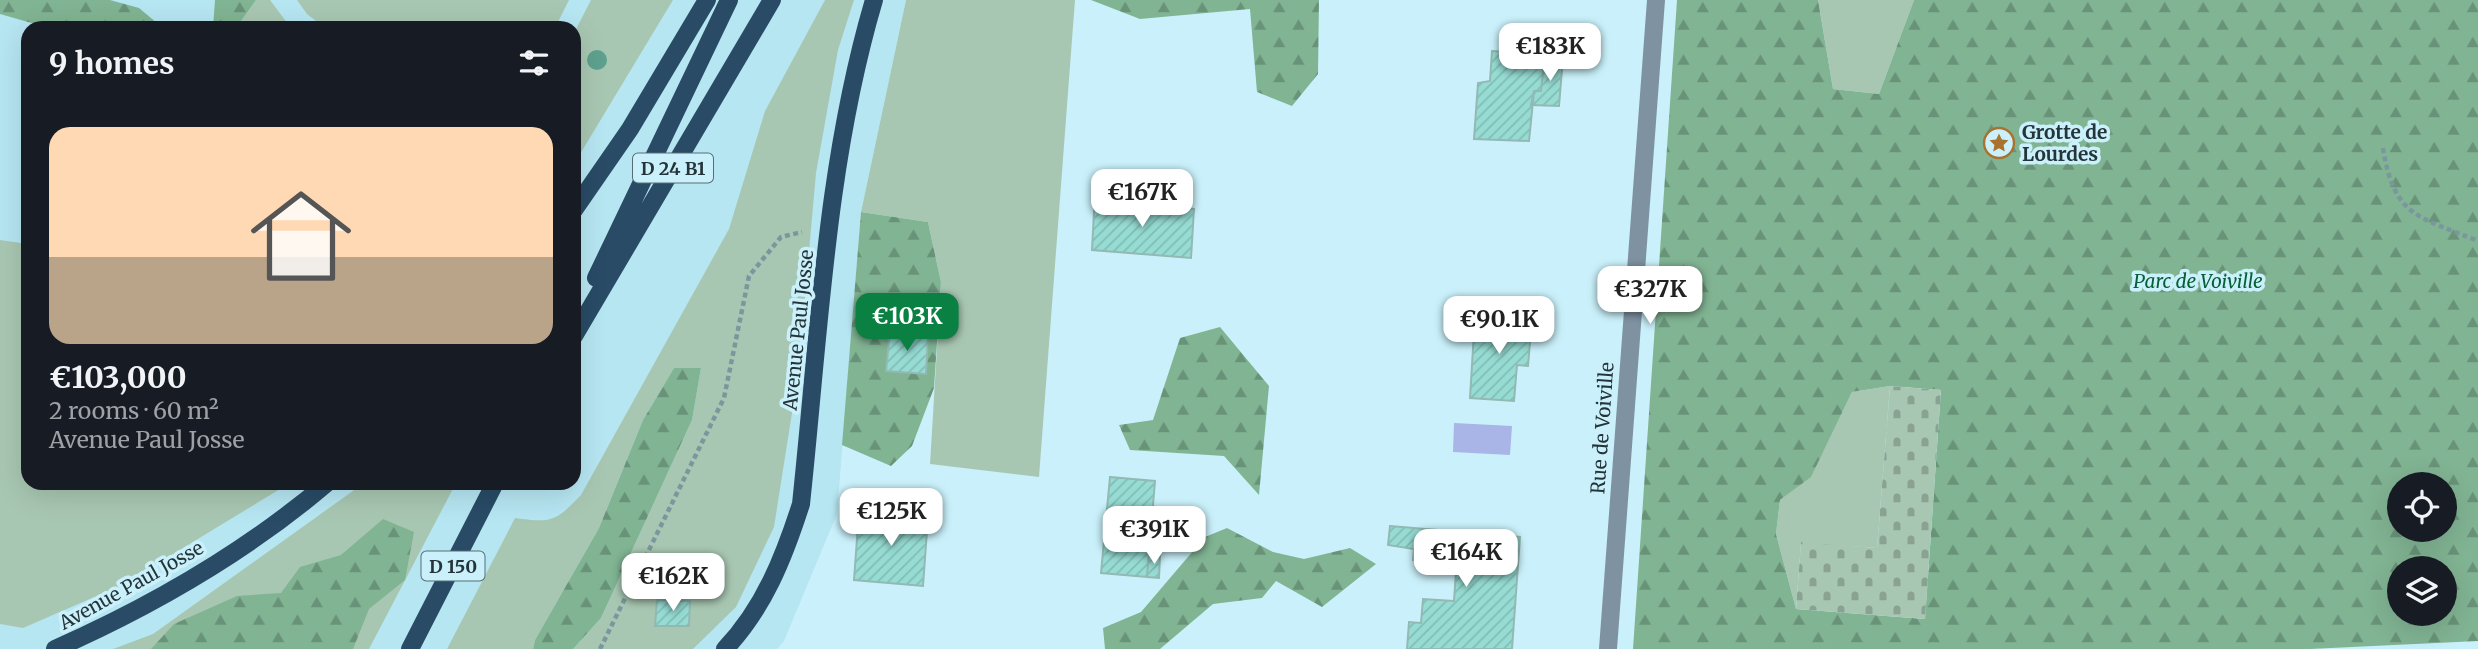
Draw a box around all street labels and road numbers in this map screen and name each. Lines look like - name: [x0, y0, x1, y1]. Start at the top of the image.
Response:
- road number: D 24 B1: [633, 154, 713, 182]
- street label: Avenue Paul Josse: [778, 248, 818, 413]
- street label: Rue de Voiville: [1585, 361, 1619, 495]
- street label: Avenue Paul Josse: [54, 535, 208, 635]
- road number: D 150: [421, 552, 484, 580]

